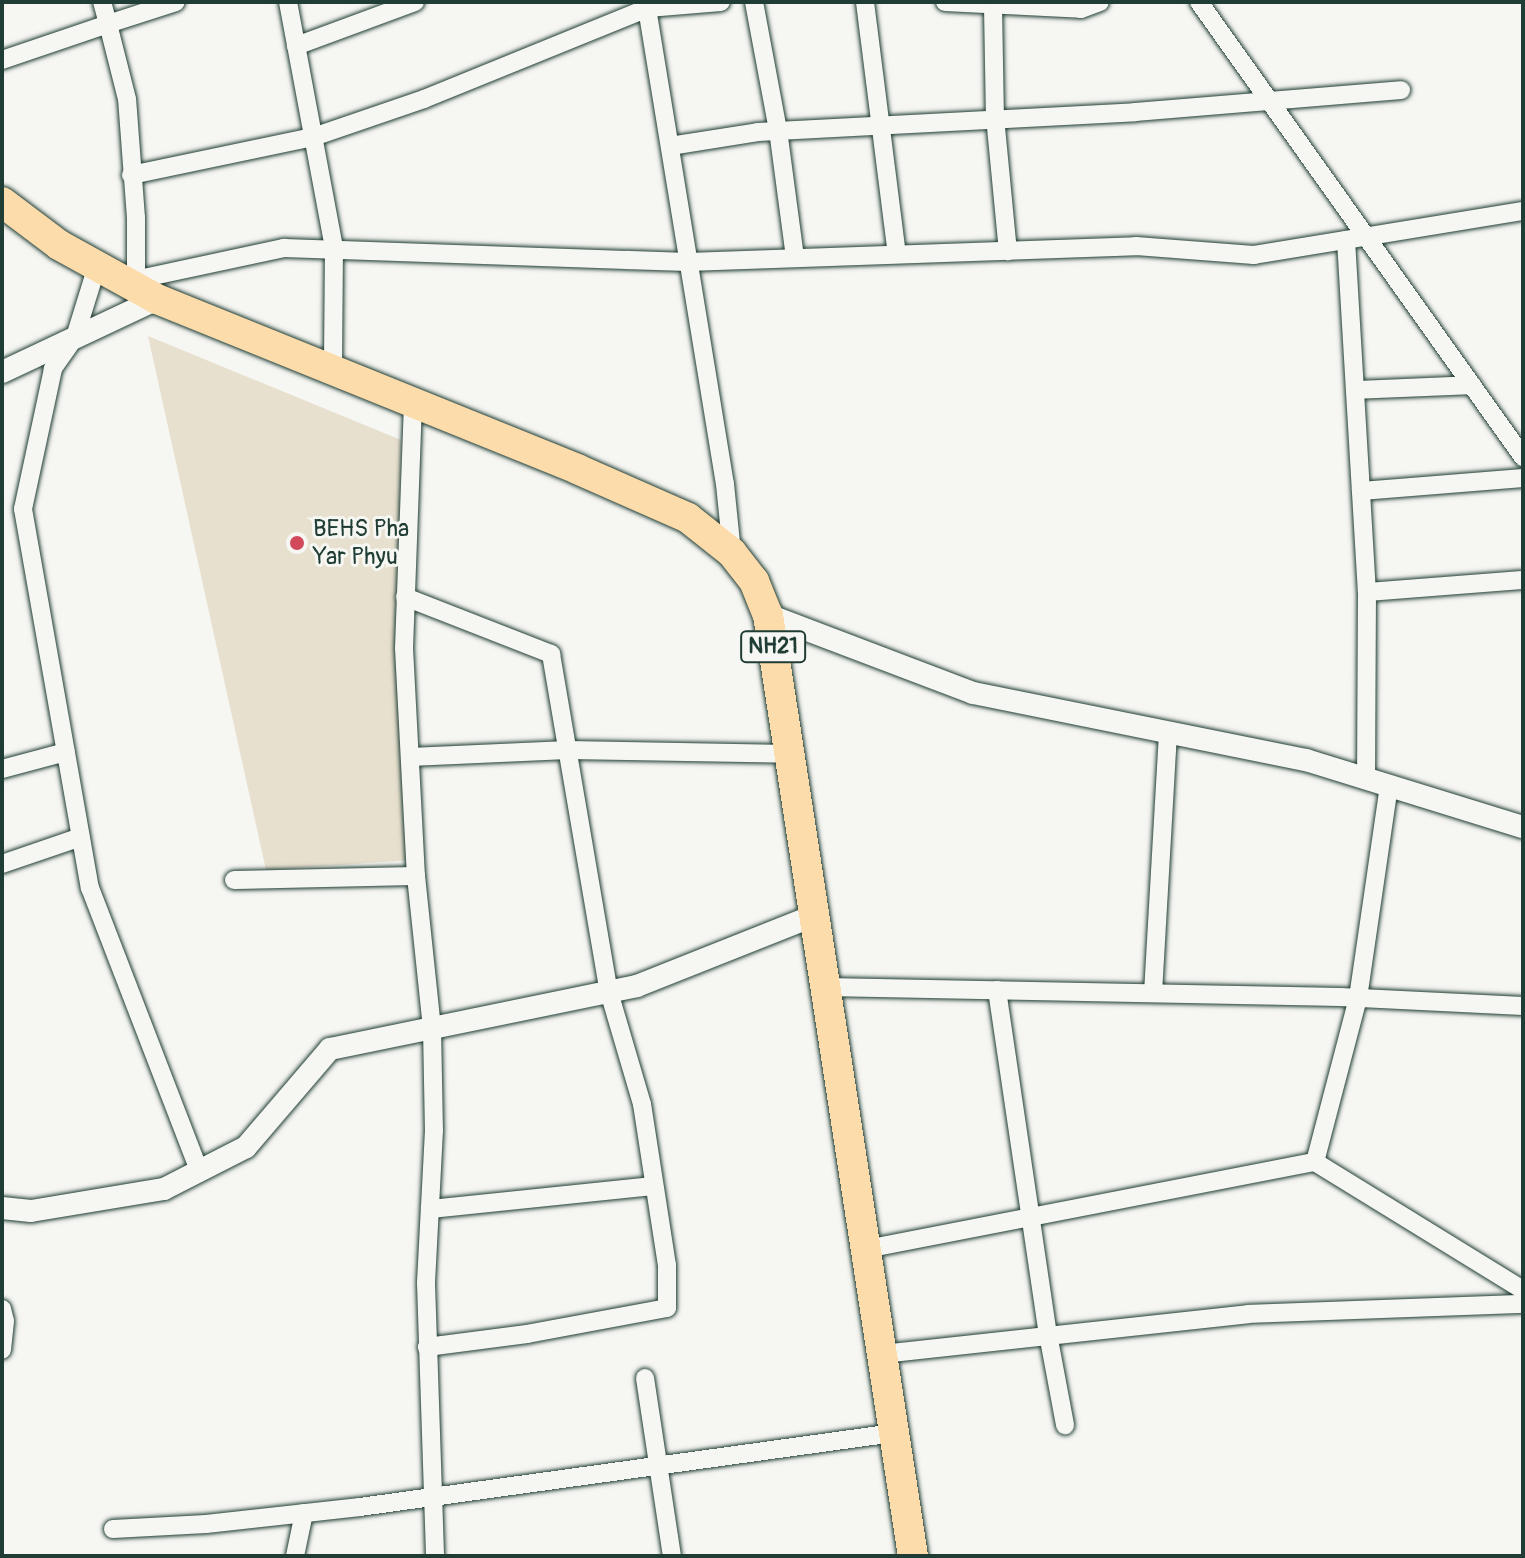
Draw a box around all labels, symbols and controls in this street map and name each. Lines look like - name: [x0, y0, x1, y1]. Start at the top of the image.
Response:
- place label: BEHS Pha Yar Phyu: [313, 515, 409, 571]
- marker: BEHS Pha Yar Phyu: [288, 534, 306, 552]
- road number: NH21: [739, 629, 807, 665]

